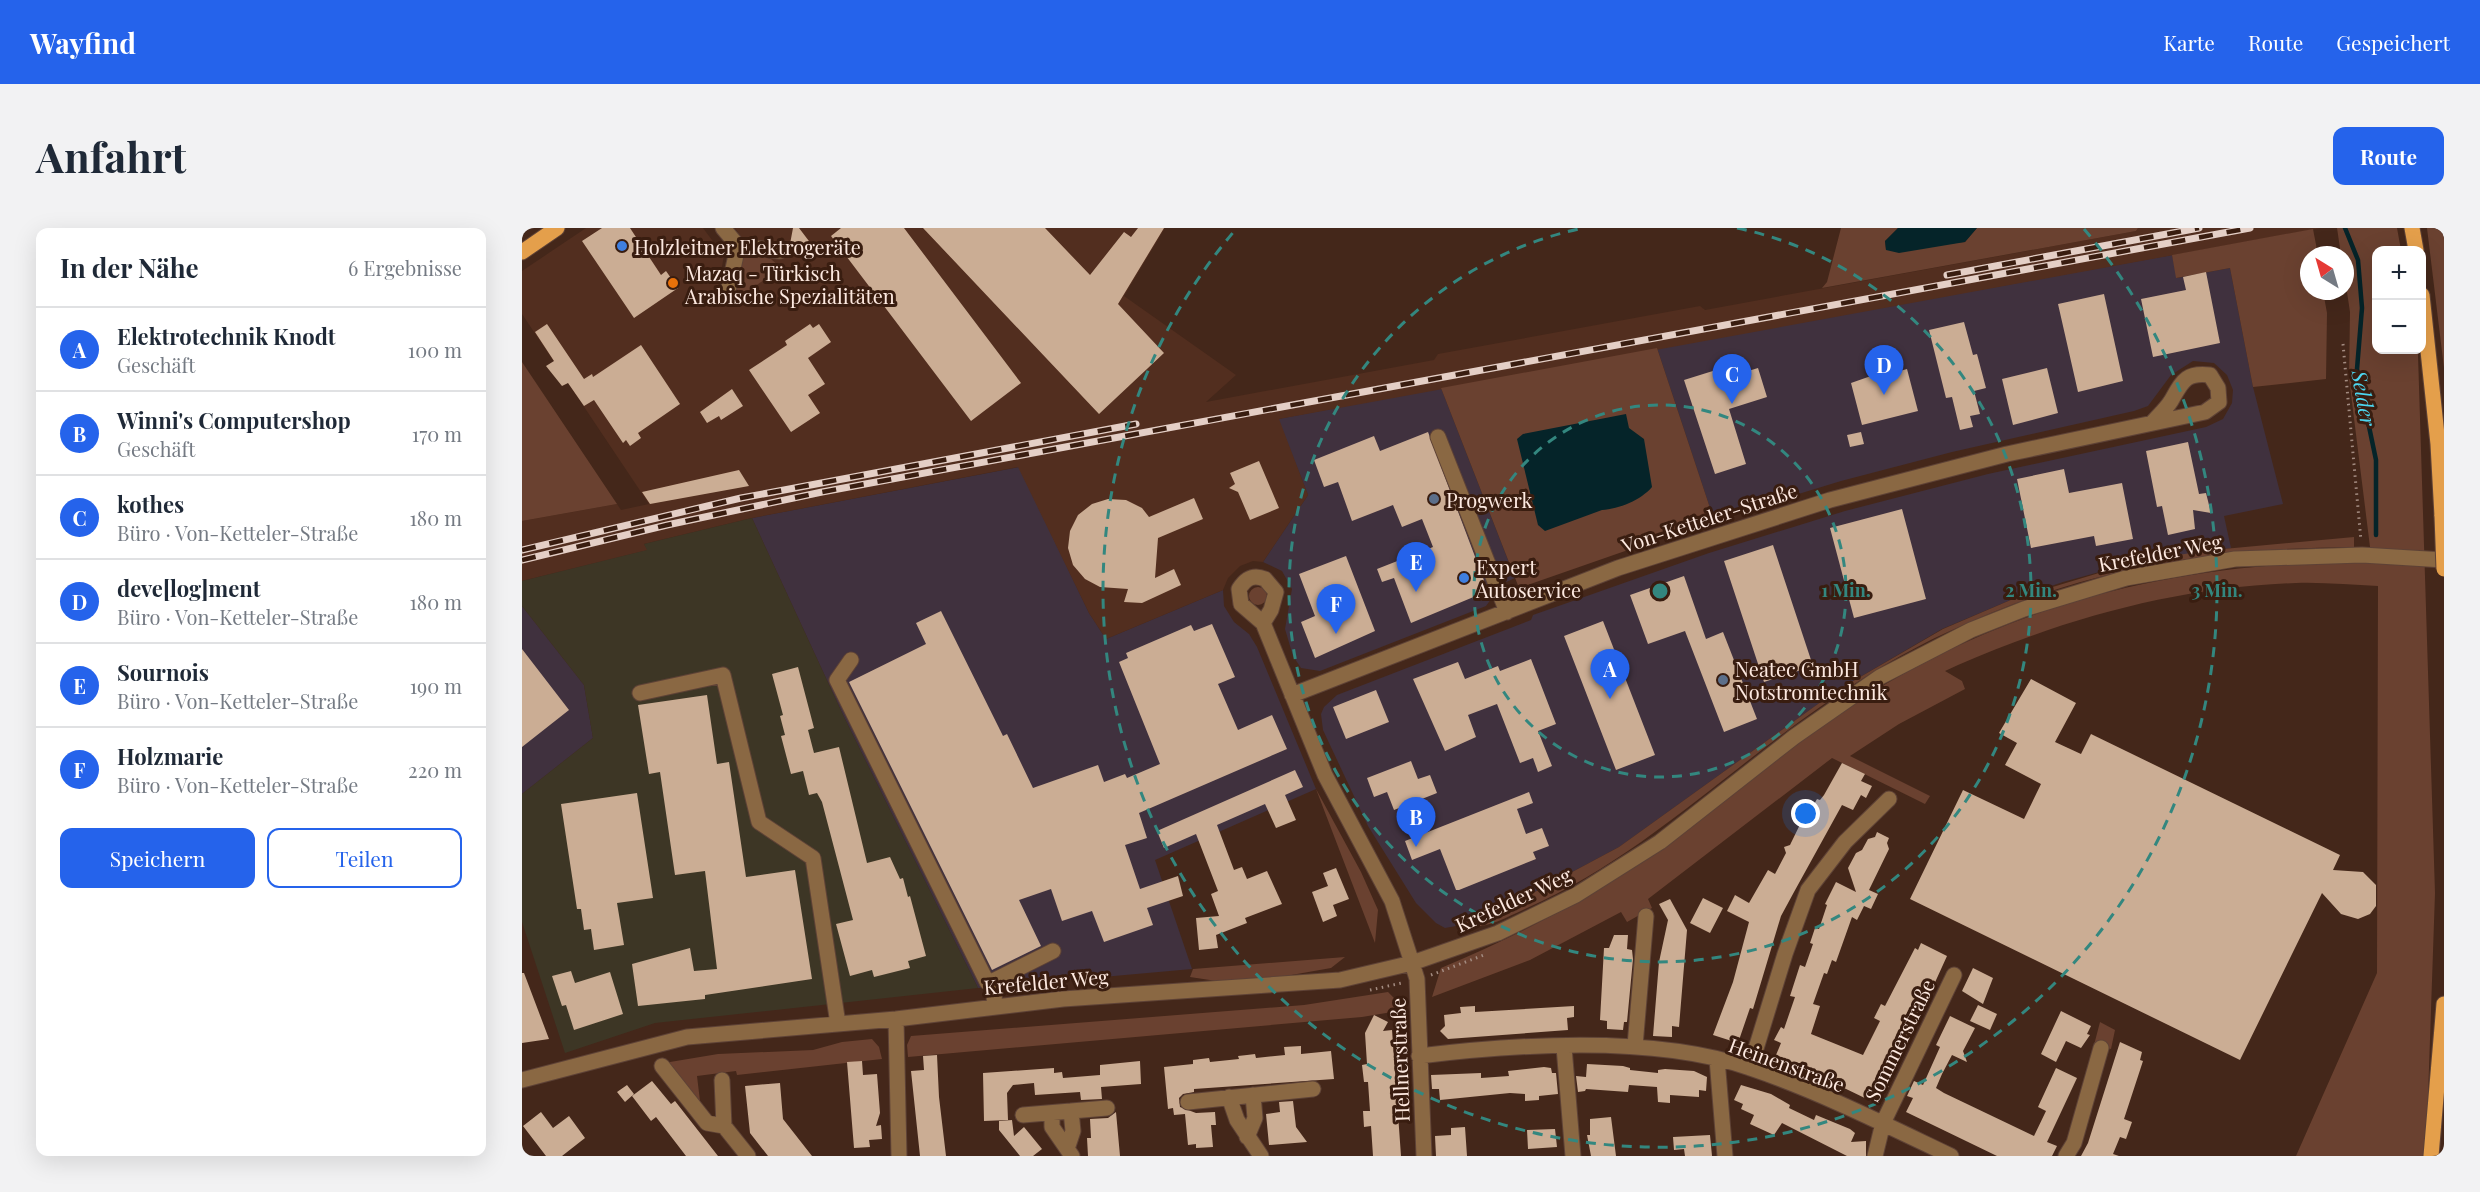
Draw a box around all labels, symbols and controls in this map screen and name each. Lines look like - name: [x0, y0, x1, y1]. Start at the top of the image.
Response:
- text: Wayfind: [30, 24, 136, 61]
- text: Karte: [2163, 28, 2215, 56]
- text: Route: [2248, 28, 2303, 56]
- text: Gespeichert: [2336, 28, 2450, 56]
- button: Route: [2333, 127, 2444, 185]
- text: Anfahrt: [36, 128, 186, 184]
- place label: Holzleitner Elektrogeräte: [634, 233, 861, 260]
- marker: Holzleitner Elektrogeräte: [615, 239, 629, 253]
- north arrow: [2300, 246, 2354, 300]
- map controls: [2372, 246, 2426, 354]
- button: +: [2372, 246, 2426, 300]
- text: In der Nähe: [60, 250, 199, 285]
- text: 6 Ergebnisse: [348, 254, 462, 281]
- place label: Mazaq - Türkisch Arabische Spezialitäten: [684, 259, 895, 309]
- marker: Mazaq - Türkisch Arabische Spezialitäten: [666, 276, 680, 290]
- button: −: [2372, 300, 2426, 354]
- text: Elektrotechnik Knodt: [117, 321, 336, 351]
- text: A: [73, 336, 86, 363]
- text: 100 m: [408, 336, 462, 363]
- pin: D: [1864, 346, 1904, 395]
- text: Geschäft: [117, 351, 195, 378]
- pin: C: [1712, 354, 1752, 404]
- water label: Selder: [2346, 367, 2384, 429]
- text: Winni's Computershop: [117, 405, 351, 435]
- text: B: [73, 420, 86, 447]
- text: 170 m: [412, 420, 462, 447]
- text: Geschäft: [117, 435, 195, 462]
- street label: Von-Ketteler-Straße: [1617, 476, 1800, 558]
- place label: Progwerk: [1446, 486, 1532, 513]
- text: kothes: [117, 489, 184, 519]
- marker: Progwerk: [1427, 492, 1441, 506]
- text: C: [72, 504, 87, 531]
- text: 180 m: [409, 504, 462, 531]
- text: Büro · Von-Ketteler-Straße: [117, 519, 358, 546]
- street label: Krefelder Weg: [2096, 527, 2225, 577]
- pin: E: [1396, 542, 1436, 592]
- place label: Expert Autoservice: [1475, 553, 1581, 603]
- marker: Expert Autoservice: [1457, 571, 1471, 585]
- text: deve[log]ment: [117, 573, 260, 603]
- text: 1 Min.: [1821, 578, 1871, 602]
- text: 2 Min.: [2005, 578, 2057, 602]
- text: 3 Min.: [2191, 578, 2243, 602]
- centre of rings: [1650, 581, 1670, 601]
- pin: F: [1316, 584, 1356, 634]
- text: D: [72, 588, 87, 615]
- text: 180 m: [409, 588, 462, 615]
- text: Büro · Von-Ketteler-Straße: [117, 603, 358, 630]
- pin: A: [1590, 650, 1630, 699]
- place label: Neatec GmbH Notstromtechnik: [1735, 655, 1888, 705]
- text: Sournois: [117, 657, 209, 687]
- text: E: [73, 672, 86, 699]
- text: 190 m: [410, 672, 462, 699]
- marker: Neatec GmbH Notstromtechnik: [1716, 673, 1730, 687]
- text: Büro · Von-Ketteler-Straße: [117, 687, 358, 714]
- text: Holzmarie: [117, 741, 223, 771]
- text: F: [74, 756, 85, 783]
- text: 220 m: [408, 756, 462, 783]
- text: Büro · Von-Ketteler-Straße: [117, 771, 358, 798]
- pin: B: [1396, 798, 1436, 847]
- your location: [1791, 799, 1820, 828]
- button: Speichern: [60, 828, 255, 888]
- button: Teilen: [267, 828, 462, 888]
- street label: Krefelder Weg: [1450, 860, 1576, 938]
- street label: Krefelder Weg: [982, 962, 1110, 1000]
- street label: Sommerstraße: [1858, 974, 1940, 1106]
- street label: Hellnerstraße: [1383, 998, 1415, 1122]
- street label: Heinenstraße: [1725, 1031, 1849, 1097]

